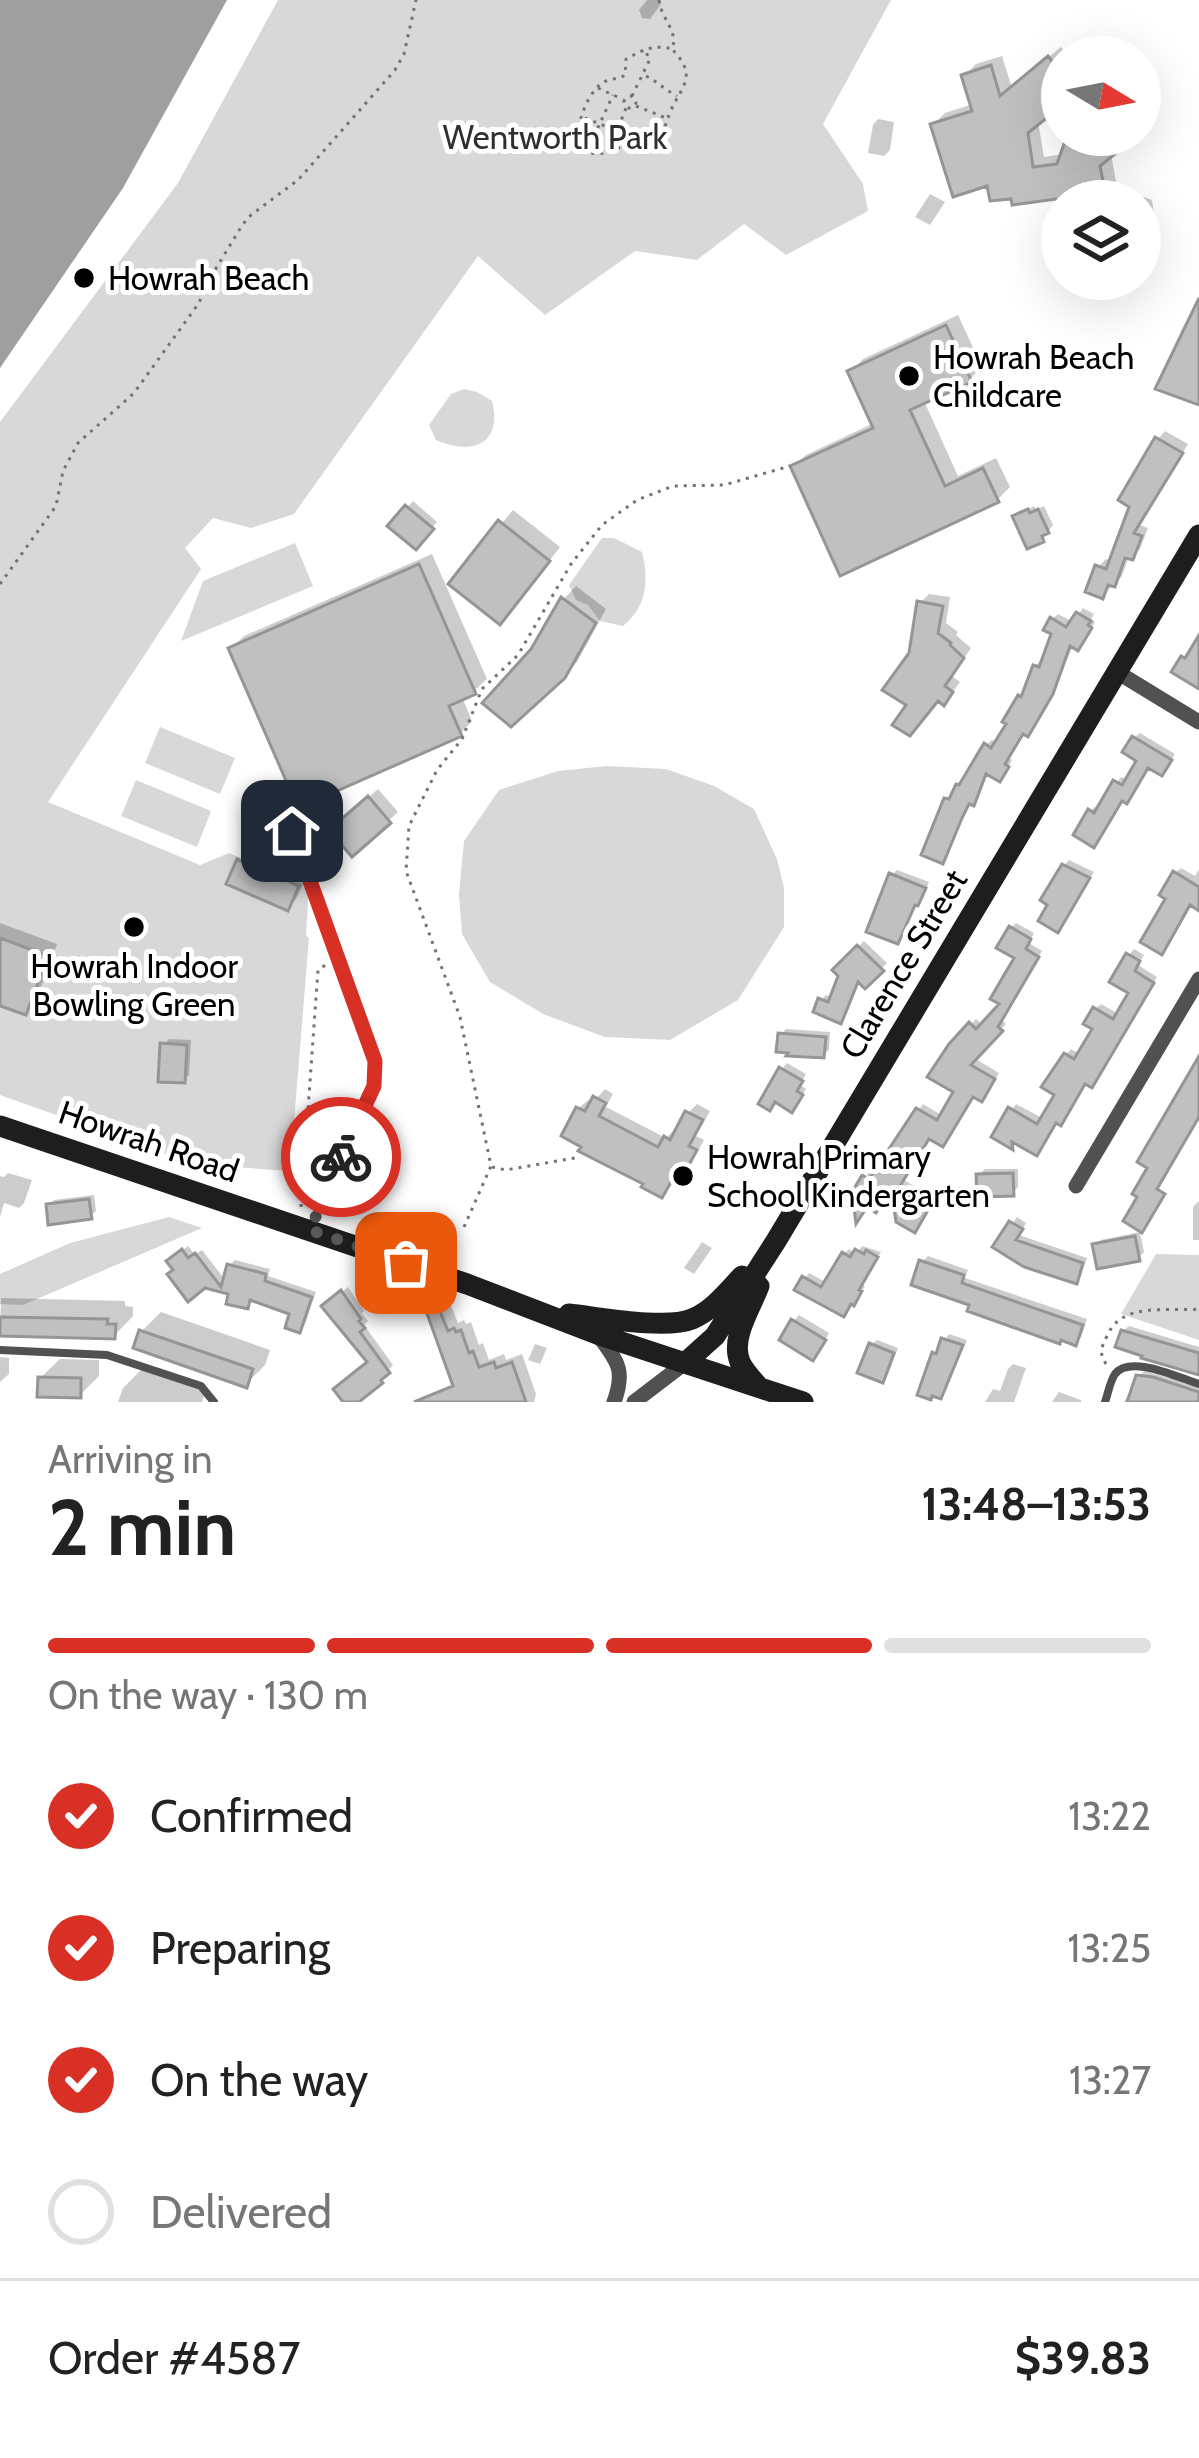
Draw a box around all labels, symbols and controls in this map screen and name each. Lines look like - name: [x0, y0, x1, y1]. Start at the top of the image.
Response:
- north arrow: [1041, 36, 1161, 156]
- map controls: [1041, 36, 1161, 300]
- park label: Wentworth Park: [443, 117, 667, 157]
- button: layers: [1041, 180, 1161, 300]
- place label: Howrah Beach: [108, 258, 309, 298]
- marker: Howrah Beach: [71, 265, 97, 291]
- place label: Howrah Beach Childcare: [933, 337, 1134, 415]
- marker: Howrah Beach Childcare: [896, 363, 922, 389]
- pin: [241, 780, 343, 882]
- icon: home: [259, 798, 325, 864]
- street label: Clarence Street: [831, 862, 975, 1066]
- marker: Howrah Indoor Bowling Green: [121, 914, 147, 940]
- place label: Howrah Indoor Bowling Green: [30, 946, 238, 1024]
- street label: Howrah Road: [54, 1092, 244, 1190]
- courier: [281, 1097, 401, 1217]
- icon: bike: [308, 1124, 374, 1190]
- place label: Howrah Primary School Kindergarten: [707, 1137, 990, 1215]
- marker: Howrah Primary School Kindergarten: [670, 1163, 696, 1189]
- pin: [355, 1212, 457, 1314]
- icon: bag: [373, 1230, 439, 1296]
- text: Arriving in: [48, 1435, 212, 1483]
- text: 13:48–13:53: [921, 1477, 1151, 1531]
- text: 2 min: [48, 1480, 236, 1575]
- text: On the way · 130 m: [48, 1671, 368, 1719]
- icon: check: [48, 1783, 114, 1849]
- text: Confirmed: [150, 1789, 353, 1843]
- text: 13:22: [1068, 1792, 1151, 1840]
- icon: check: [48, 1915, 114, 1981]
- text: Preparing: [150, 1921, 330, 1975]
- text: 13:25: [1068, 1924, 1151, 1972]
- icon: check: [48, 2047, 114, 2113]
- text: On the way: [150, 2053, 368, 2107]
- text: 13:27: [1069, 2056, 1151, 2104]
- text: Delivered: [150, 2185, 332, 2239]
- text: Order #4587: [48, 2331, 300, 2385]
- text: $39.83: [1015, 2331, 1151, 2385]

